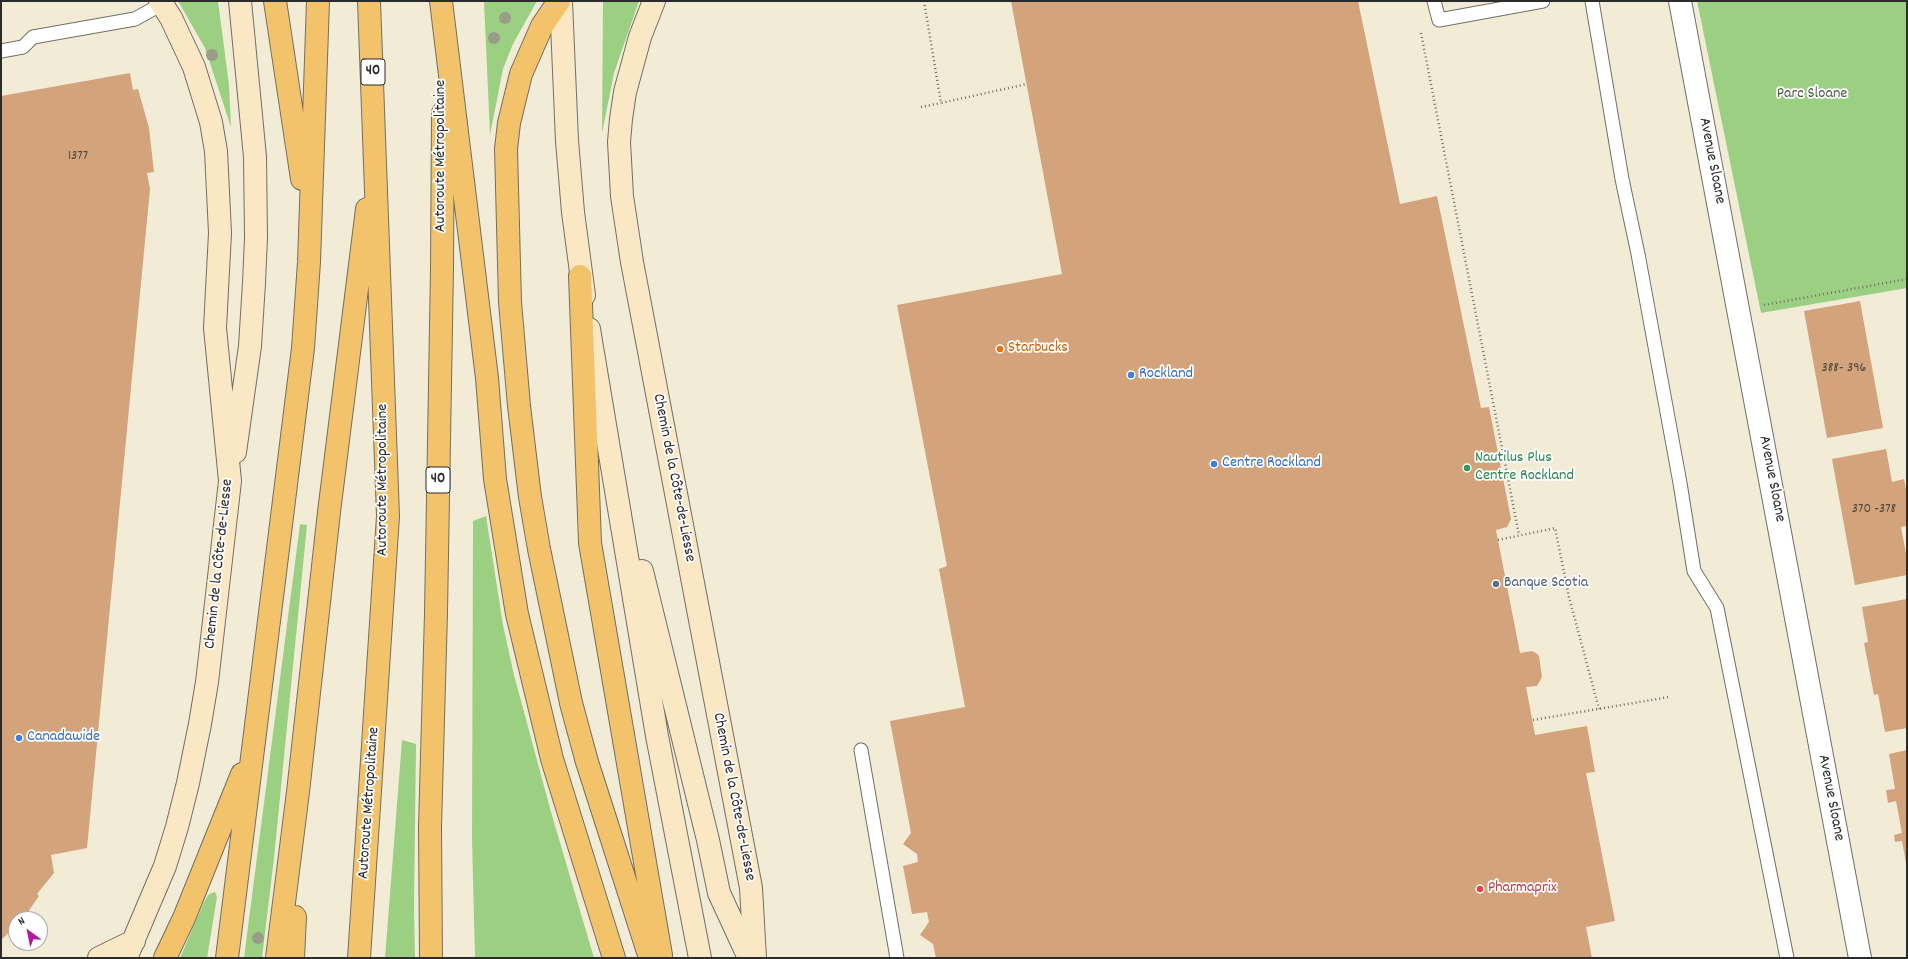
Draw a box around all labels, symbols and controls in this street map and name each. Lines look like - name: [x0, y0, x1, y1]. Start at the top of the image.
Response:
- road number: 40: [361, 59, 385, 85]
- street label: Autoroute Métropolitaine: [432, 80, 452, 232]
- park label: Parc Sloane: [1777, 85, 1847, 105]
- street label: Avenue Sloane: [1693, 116, 1729, 206]
- house number: 1377: [68, 149, 88, 165]
- place label: Starbucks: [1008, 339, 1068, 359]
- marker: Starbucks: [995, 344, 1005, 354]
- house number: 388- 396: [1822, 361, 1866, 377]
- place label: Rockland: [1139, 365, 1193, 385]
- marker: Rockland: [1126, 370, 1136, 380]
- street label: Chemin de la Côte-de-Liesse: [647, 392, 699, 564]
- street label: Autoroute Métropolitaine: [374, 404, 394, 556]
- street label: Avenue Sloane: [1753, 434, 1789, 524]
- place label: Nautilus Plus Centre Rockland: [1475, 449, 1574, 487]
- place label: Centre Rockland: [1222, 454, 1321, 474]
- marker: Centre Rockland: [1209, 459, 1219, 469]
- marker: Nautilus Plus Centre Rockland: [1462, 463, 1472, 473]
- road number: 40: [426, 467, 450, 493]
- street label: Chemin de la Côte-de-Liesse: [202, 478, 238, 650]
- house number: 370 -378: [1852, 502, 1896, 518]
- place label: Banque Scotia: [1504, 574, 1588, 594]
- marker: Banque Scotia: [1491, 579, 1501, 589]
- street label: Chemin de la Côte-de-Liesse: [707, 711, 759, 883]
- street label: Autoroute Métropolitaine: [355, 726, 385, 880]
- place label: Canadawide: [27, 728, 100, 748]
- marker: Canadawide: [14, 733, 24, 743]
- street label: Avenue Sloane: [1812, 753, 1848, 843]
- place label: Pharmaprix: [1488, 879, 1557, 899]
- marker: Pharmaprix: [1475, 884, 1485, 894]
- north arrow: [8, 911, 48, 951]
- text: N: [15, 914, 29, 930]

